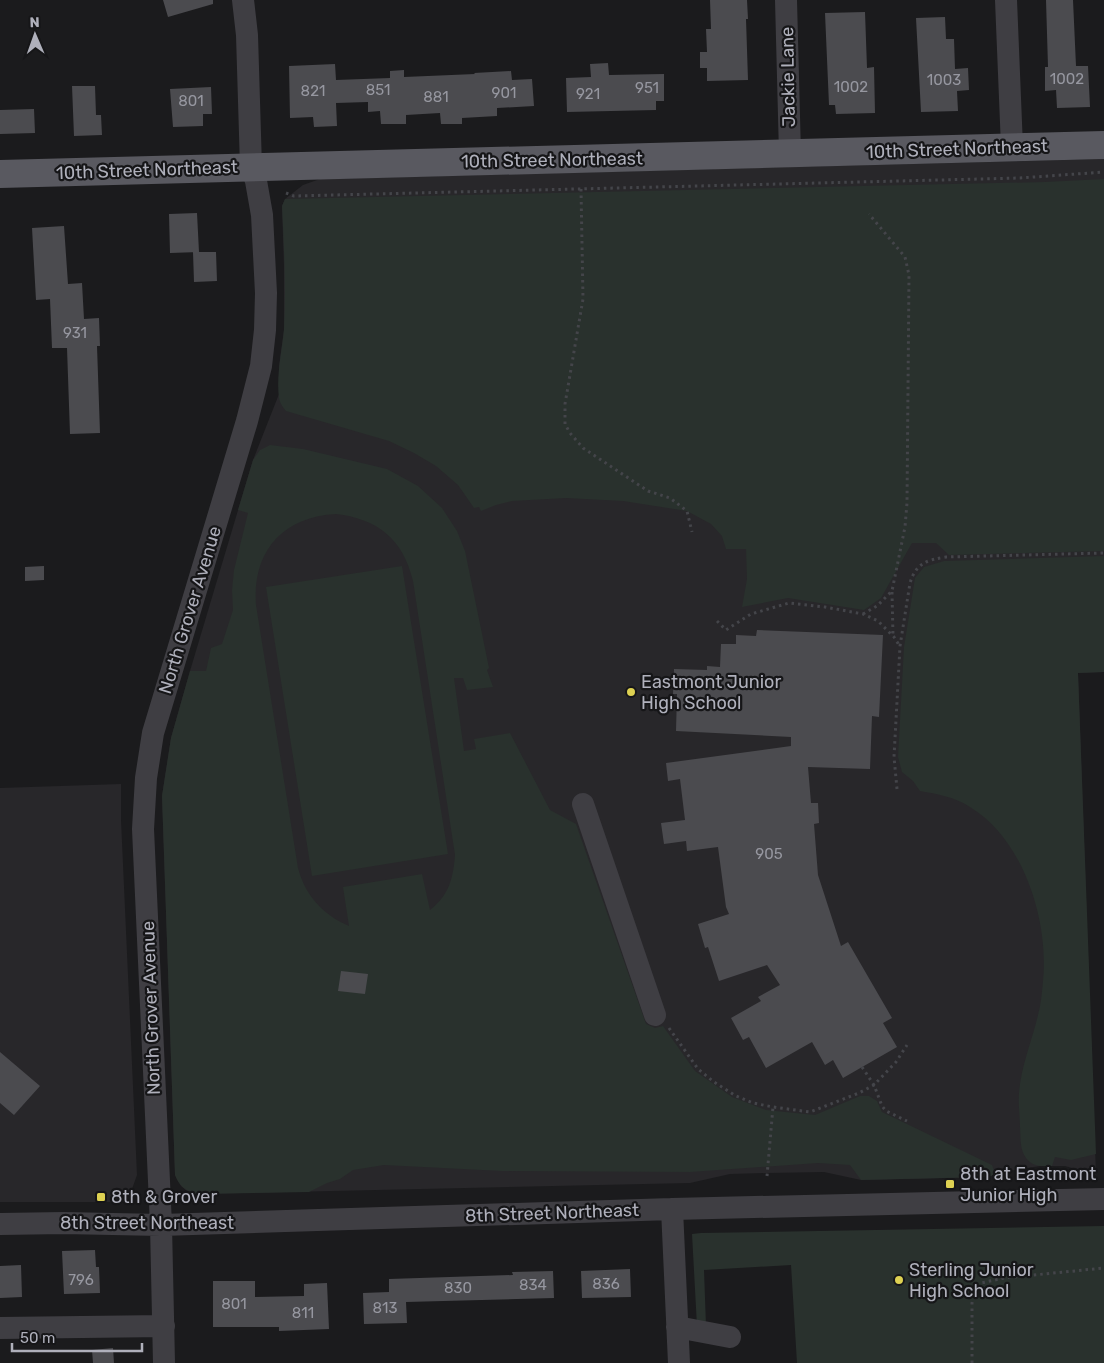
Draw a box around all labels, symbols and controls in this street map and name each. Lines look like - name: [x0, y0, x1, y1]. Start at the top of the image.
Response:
- north arrow: [10, 10, 60, 60]
- text: N: [29, 14, 40, 31]
- street label: Jackie Lane: [776, 27, 800, 127]
- house number: 1002: [1050, 70, 1084, 88]
- house number: 1003: [927, 71, 961, 89]
- house number: 1002: [834, 78, 868, 96]
- house number: 951: [635, 79, 659, 97]
- house number: 851: [366, 81, 390, 99]
- house number: 821: [301, 82, 325, 100]
- house number: 901: [492, 84, 516, 102]
- house number: 921: [576, 85, 600, 103]
- house number: 881: [423, 88, 449, 106]
- house number: 801: [178, 92, 204, 110]
- street label: 10th Street Northeast: [866, 135, 1048, 163]
- street label: 10th Street Northeast: [461, 147, 643, 173]
- street label: 10th Street Northeast: [56, 156, 238, 184]
- house number: 931: [63, 324, 87, 342]
- street label: North Grover Avenue: [154, 524, 226, 696]
- place label: Eastmont Junior High School: [641, 671, 781, 714]
- marker: Eastmont Junior High School: [625, 686, 637, 698]
- house number: 905: [755, 845, 783, 863]
- street label: North Grover Avenue: [137, 921, 165, 1095]
- place label: 8th at Eastmont Junior High: [960, 1163, 1096, 1206]
- marker: 8th at Eastmont Junior High: [944, 1178, 956, 1190]
- place label: 8th & Grover: [111, 1186, 217, 1208]
- marker: 8th & Grover: [95, 1191, 107, 1203]
- street label: 8th Street Northeast: [465, 1199, 639, 1227]
- street label: 8th Street Northeast: [60, 1212, 234, 1234]
- place label: Sterling Junior High School: [909, 1259, 1034, 1302]
- house number: 796: [68, 1271, 94, 1289]
- marker: Sterling Junior High School: [893, 1274, 905, 1286]
- house number: 836: [592, 1275, 620, 1293]
- house number: 834: [519, 1276, 547, 1294]
- house number: 830: [444, 1279, 472, 1297]
- house number: 801: [221, 1295, 247, 1313]
- house number: 813: [373, 1299, 397, 1317]
- house number: 811: [292, 1304, 314, 1322]
- scale bar: [12, 1320, 142, 1352]
- text: 50 m: [20, 1329, 55, 1347]

